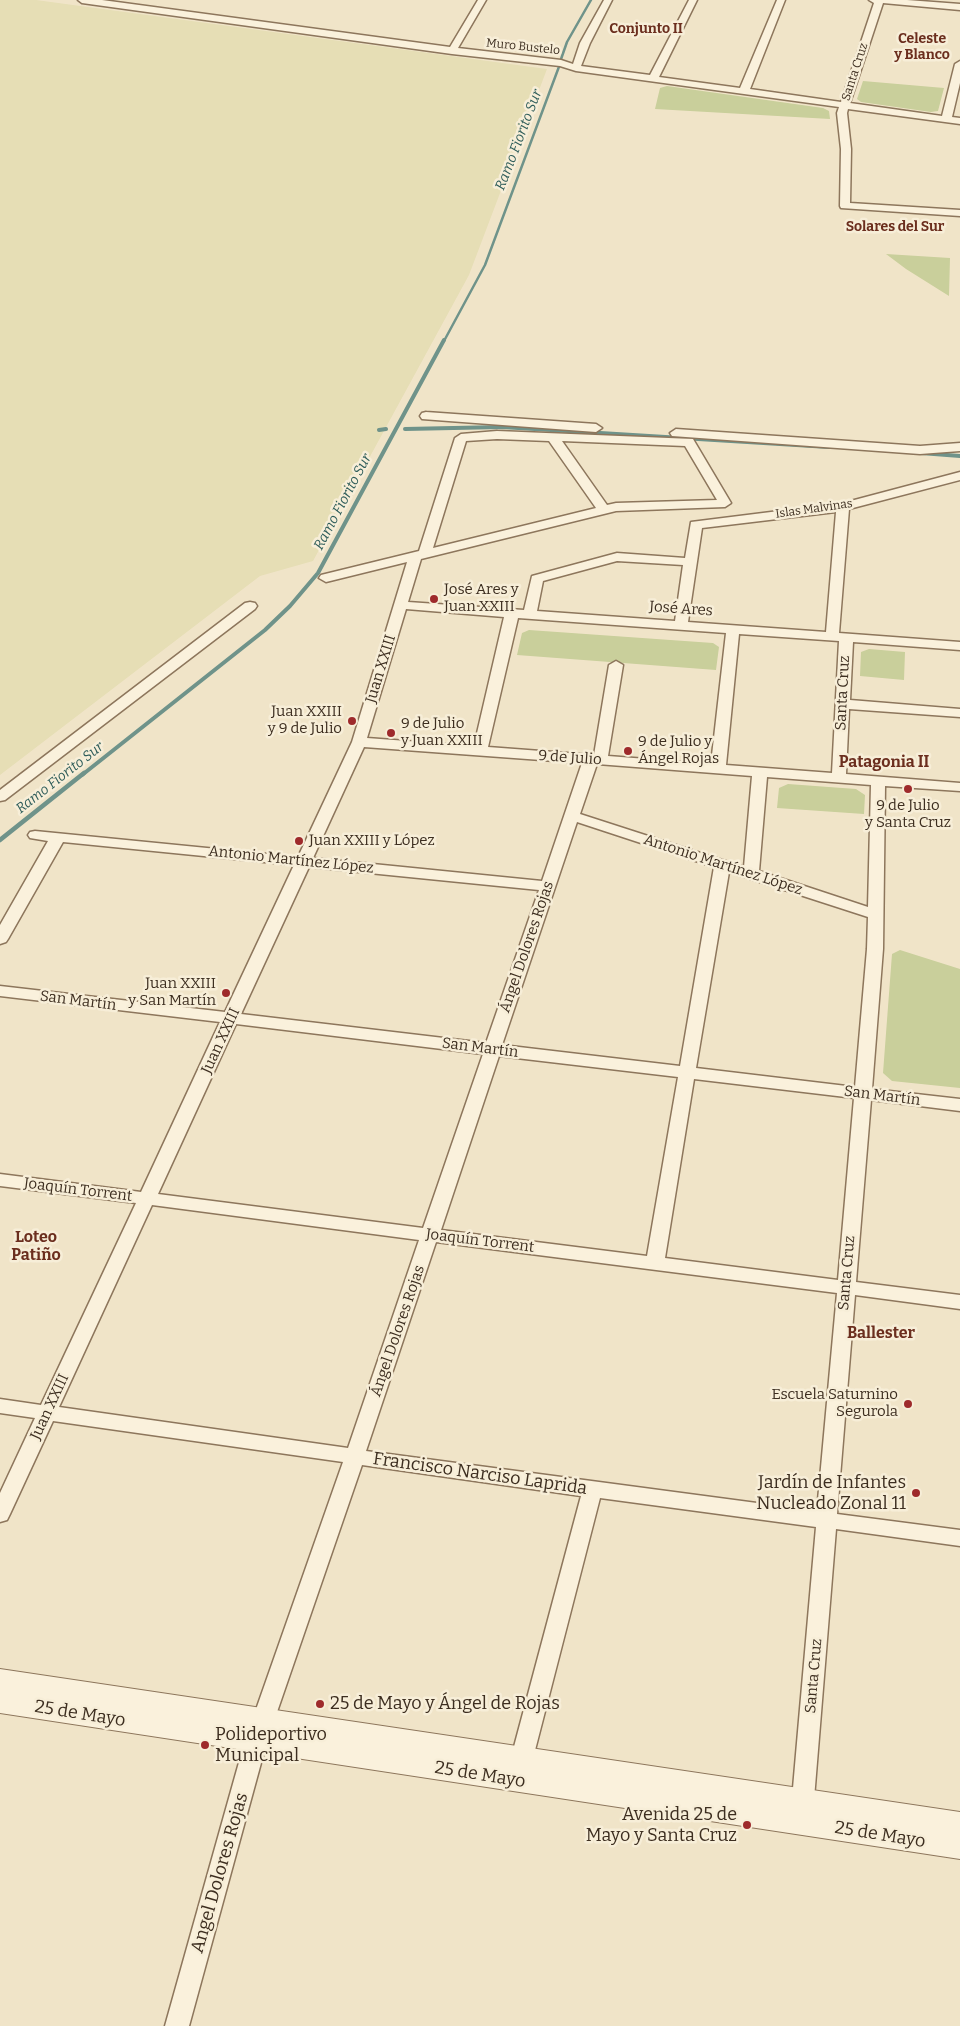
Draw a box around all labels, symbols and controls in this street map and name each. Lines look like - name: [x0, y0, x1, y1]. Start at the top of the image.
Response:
- district label: Conjunto II: [609, 21, 683, 37]
- district label: Celeste y Blanco: [894, 31, 950, 64]
- street label: Muro Bustelo: [485, 36, 561, 58]
- street label: Santa Cruz: [839, 41, 871, 103]
- water label: Ramo Fiorito Sur: [492, 87, 546, 193]
- district label: Solares del Sur: [846, 219, 944, 235]
- water label: Ramo Fiorito Sur: [311, 451, 375, 553]
- street label: Islas Malvinas: [774, 496, 854, 522]
- place label: José Ares y Juan XXIII: [444, 581, 519, 616]
- marker: José Ares y Juan XXIII: [428, 593, 440, 605]
- street label: José Ares: [649, 598, 713, 620]
- street label: Juan XXIII: [362, 633, 400, 705]
- street label: Santa Cruz: [832, 655, 854, 731]
- place label: Juan XXIII y 9 de Julio: [268, 703, 342, 738]
- marker: Juan XXIII y 9 de Julio: [346, 715, 358, 727]
- place label: 9 de Julio y Juan XXIII: [401, 715, 483, 750]
- marker: 9 de Julio y Juan XXIII: [385, 727, 397, 739]
- place label: 9 de Julio y Ángel Rojas: [638, 733, 719, 768]
- water label: Ramo Fiorito Sur: [13, 739, 107, 817]
- marker: 9 de Julio y Ángel Rojas: [622, 745, 634, 757]
- street label: 9 de Julio: [538, 747, 602, 769]
- district label: Patagonia II: [839, 753, 929, 773]
- marker: 9 de Julio y Santa Cruz: [902, 783, 914, 795]
- place label: 9 de Julio y Santa Cruz: [865, 797, 951, 832]
- street label: Antonio Martínez López: [641, 831, 805, 899]
- place label: Juan XXIII y López: [309, 832, 435, 850]
- marker: Juan XXIII y López: [293, 835, 305, 847]
- street label: Antonio Martínez López: [207, 842, 375, 878]
- street label: Ángel Dolores Rojas: [496, 879, 558, 1015]
- place label: Juan XXIII y San Martín: [128, 975, 216, 1010]
- street label: San Martín: [39, 987, 117, 1015]
- marker: Juan XXIII y San Martín: [220, 987, 232, 999]
- street label: Juan XXIII: [198, 1005, 244, 1077]
- street label: San Martín: [441, 1034, 519, 1062]
- street label: San Martín: [843, 1082, 921, 1110]
- street label: Joaquín Torrent: [23, 1174, 133, 1206]
- street label: Joaquín Torrent: [425, 1225, 535, 1257]
- district label: Loteo Patiño: [11, 1228, 61, 1266]
- street label: Santa Cruz: [835, 1235, 859, 1311]
- street label: Ángel Dolores Rojas: [367, 1263, 429, 1399]
- district label: Ballester: [847, 1324, 915, 1344]
- street label: Juan XXIII: [27, 1371, 73, 1443]
- place label: Escuela Saturnino Segurola: [771, 1386, 898, 1421]
- marker: Escuela Saturnino Segurola: [902, 1398, 914, 1410]
- street label: Francisco Narciso Laprida: [371, 1448, 589, 1500]
- place label: Jardín de Infantes Nucleado Zonal 11: [756, 1472, 906, 1515]
- marker: Jardín de Infantes Nucleado Zonal 11: [910, 1487, 922, 1499]
- street label: Santa Cruz: [802, 1638, 826, 1714]
- place label: 25 de Mayo y Ángel de Rojas: [330, 1693, 560, 1715]
- street label: 25 de Mayo: [33, 1696, 127, 1732]
- marker: 25 de Mayo y Ángel de Rojas: [314, 1698, 326, 1710]
- place label: Polideportivo Municipal: [215, 1724, 327, 1766]
- marker: Polideportivo Municipal: [199, 1739, 211, 1751]
- street label: 25 de Mayo: [433, 1757, 527, 1793]
- street label: Angel Dolores Rojas: [187, 1790, 253, 1956]
- place label: Avenida 25 de Mayo y Santa Cruz: [586, 1804, 737, 1846]
- street label: 25 de Mayo: [833, 1817, 927, 1853]
- marker: Avenida 25 de Mayo y Santa Cruz: [741, 1819, 753, 1831]

